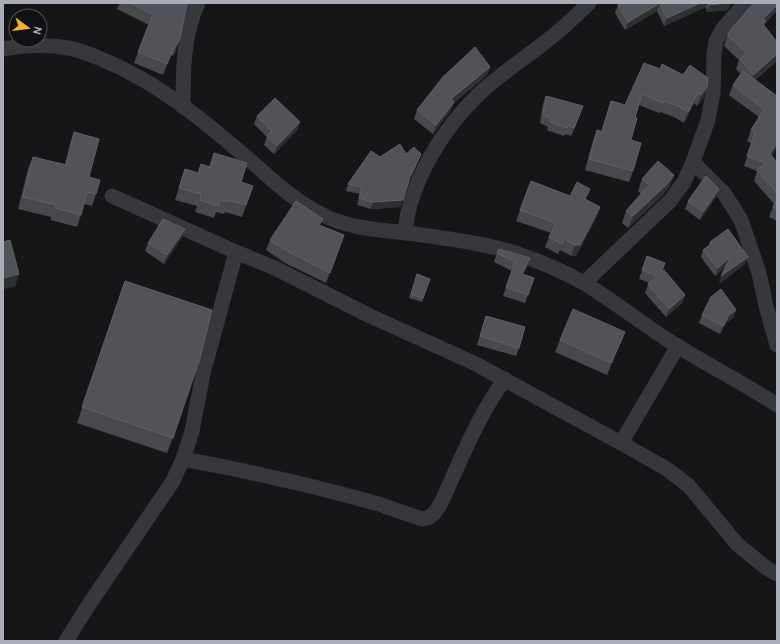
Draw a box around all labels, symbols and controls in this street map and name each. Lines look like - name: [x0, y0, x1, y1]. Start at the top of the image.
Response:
- north arrow: [8, 8, 48, 48]
- text: N: [29, 25, 44, 36]

